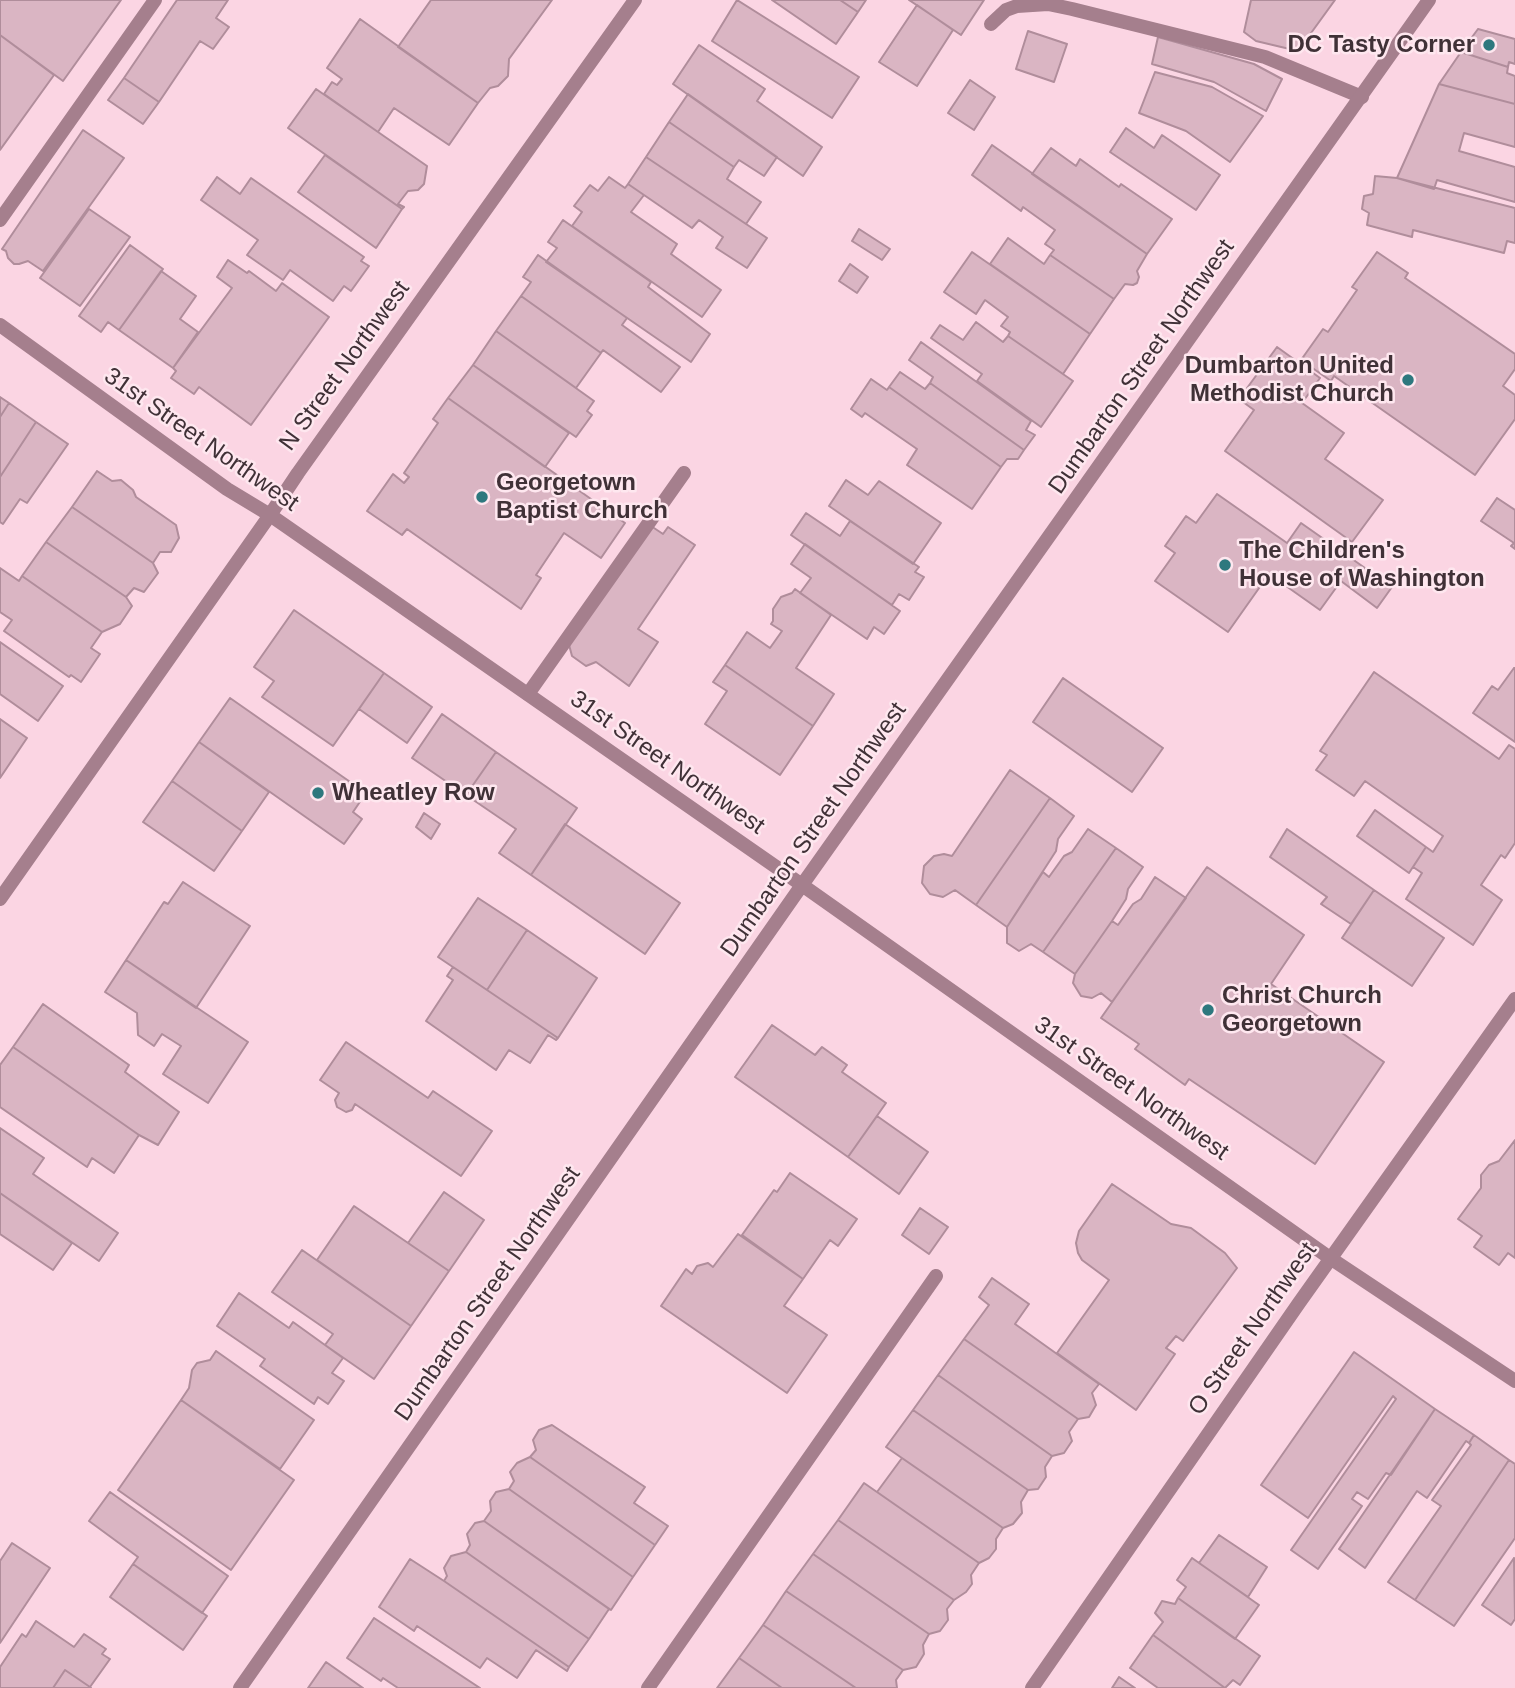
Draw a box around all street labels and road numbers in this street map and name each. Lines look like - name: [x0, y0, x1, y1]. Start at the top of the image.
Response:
- street label: Dumbarton Street Northwest: [1043, 234, 1241, 500]
- street label: N Street Northwest: [274, 276, 416, 456]
- street label: 31st Street Northwest: [98, 362, 304, 518]
- street label: 31st Street Northwest: [564, 685, 770, 841]
- street label: Dumbarton Street Northwest: [715, 697, 913, 963]
- street label: 31st Street Northwest: [1028, 1011, 1234, 1167]
- street label: Dumbarton Street Northwest: [389, 1161, 587, 1427]
- street label: O Street Northwest: [1183, 1237, 1323, 1421]

